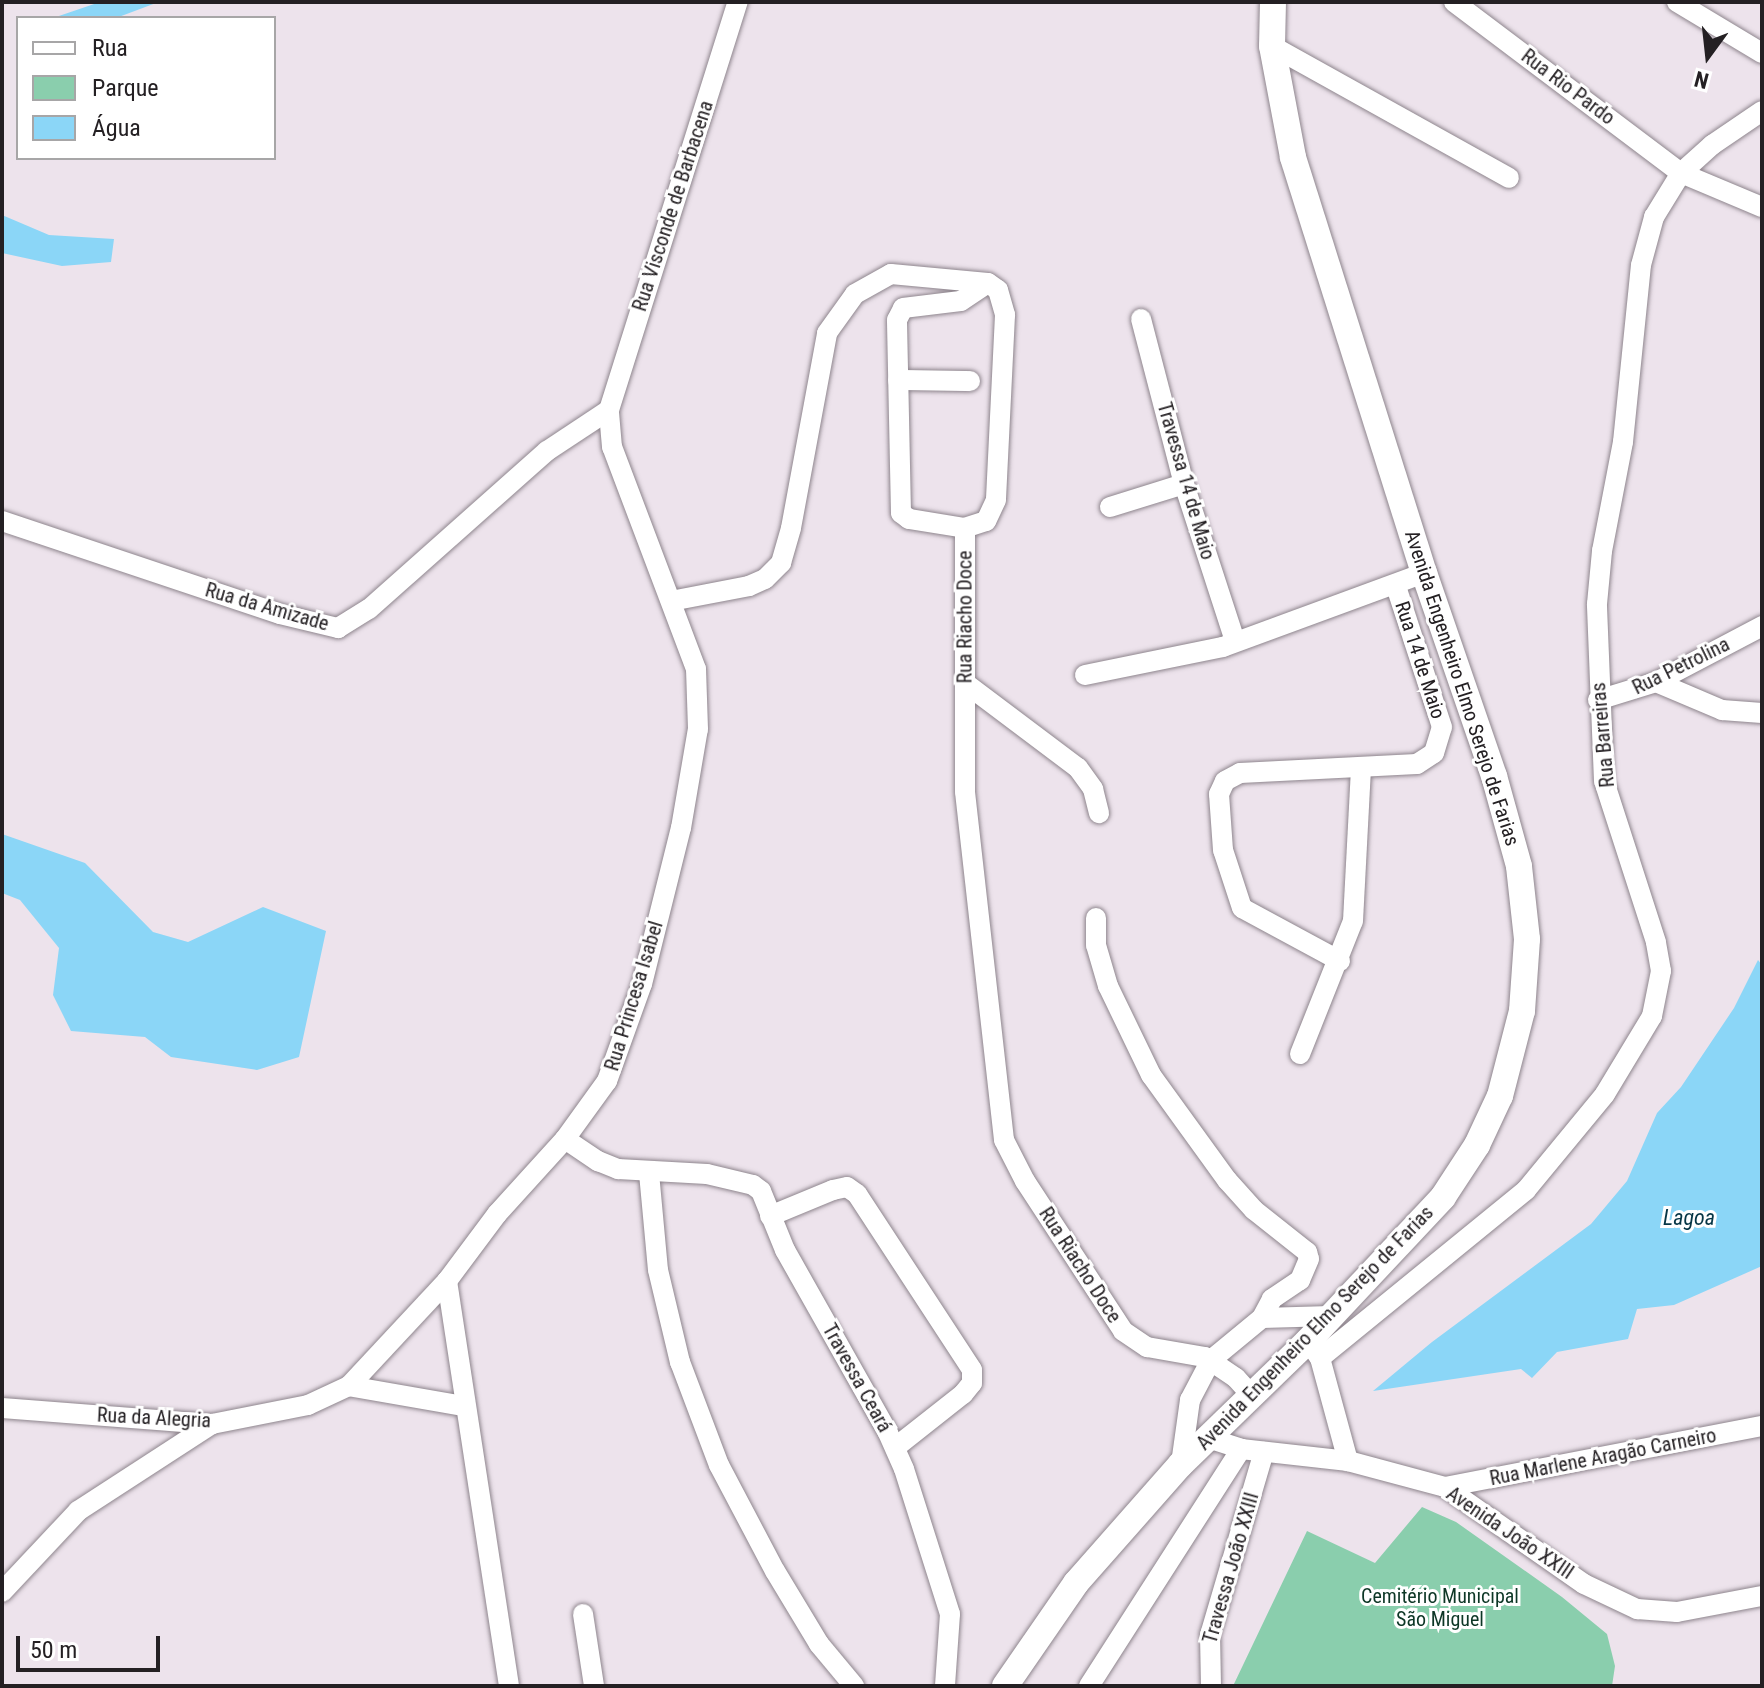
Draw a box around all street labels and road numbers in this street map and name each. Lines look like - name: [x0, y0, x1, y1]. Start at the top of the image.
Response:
- street label: Rua Rio Pardo: [1517, 44, 1619, 130]
- street label: Rua Visconde de Barbacena: [628, 98, 718, 314]
- street label: Travessa 14 de Maio: [1152, 400, 1220, 562]
- street label: Avenida Engenheiro Elmo Serejo de Farias: [1400, 527, 1524, 849]
- street label: Rua Riacho Doce: [953, 551, 977, 683]
- street label: Rua da Amizade: [202, 578, 332, 636]
- street label: Rua 14 de Maio: [1390, 598, 1450, 722]
- street label: Rua Petrolina: [1629, 632, 1733, 700]
- street label: Rua Barreiras: [1586, 681, 1620, 789]
- street label: Rua Princesa Isabel: [600, 918, 668, 1074]
- street label: Avenida Engenheiro Elmo Serejo de Farias: [1192, 1201, 1438, 1455]
- street label: Rua Riacho Doce: [1034, 1203, 1126, 1327]
- street label: Travessa Ceará: [817, 1319, 897, 1437]
- street label: Rua da Alegria: [96, 1403, 212, 1433]
- street label: Rua Marlene Aragão Carneiro: [1488, 1423, 1718, 1491]
- street label: Avenida João XXIII: [1442, 1482, 1578, 1584]
- street label: Travessa João XXIII: [1198, 1490, 1264, 1646]

